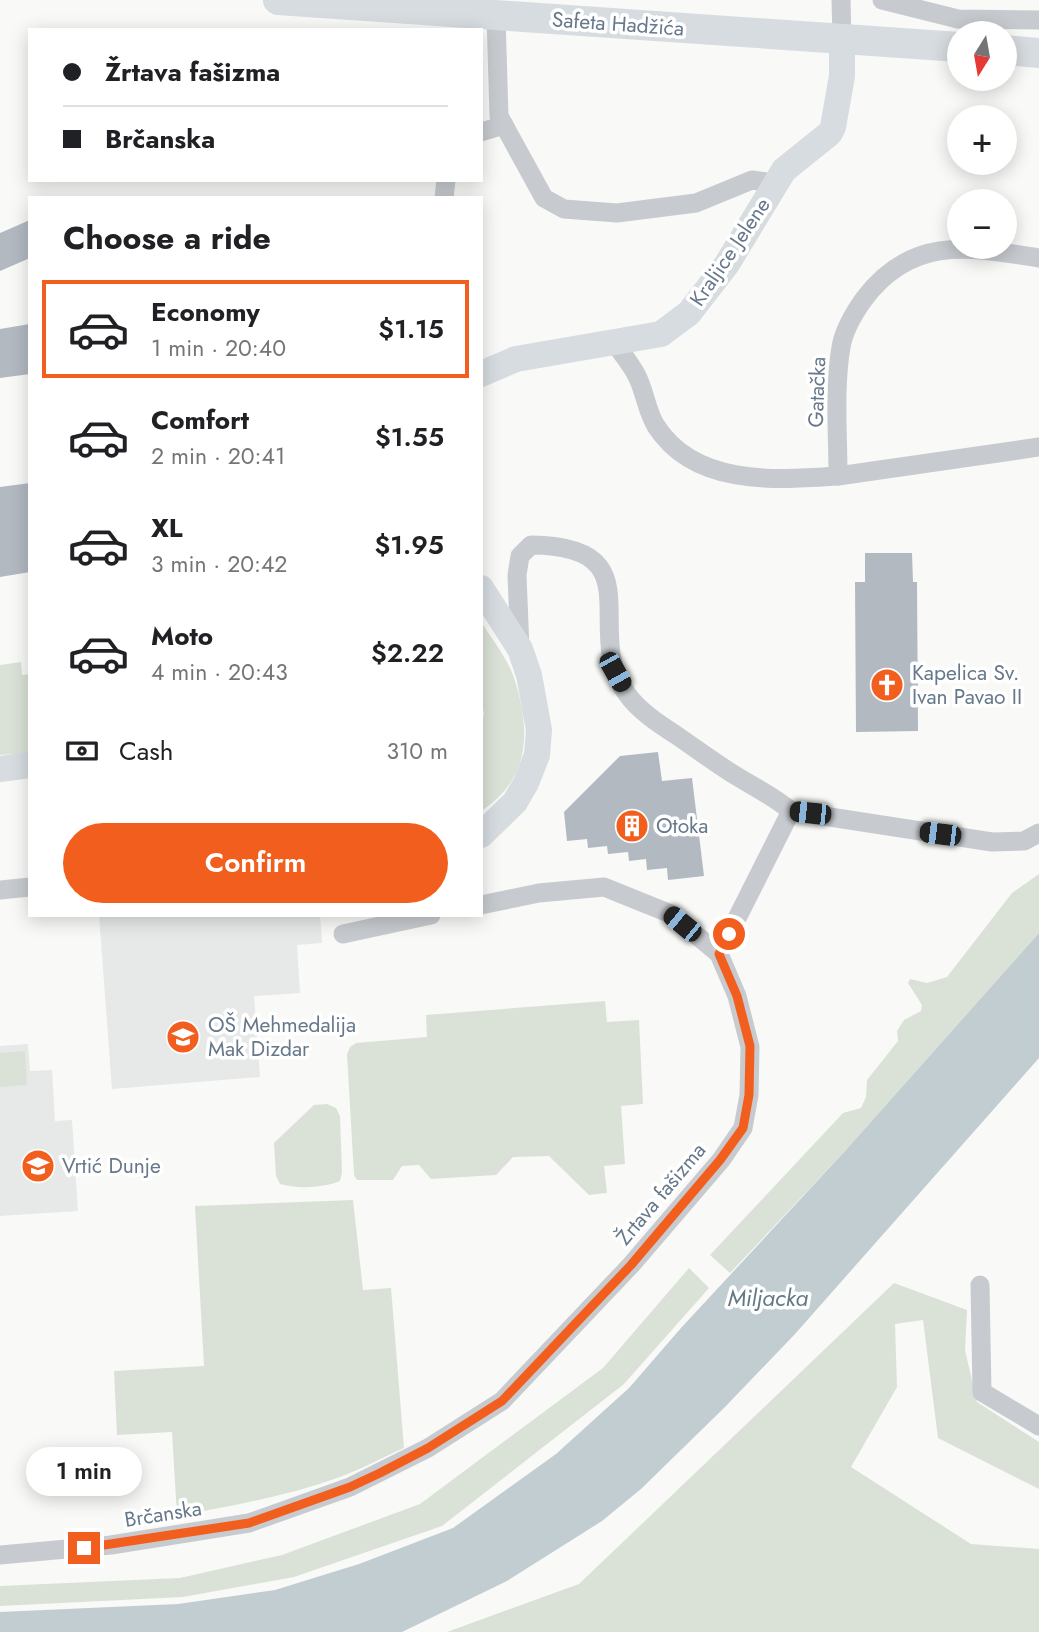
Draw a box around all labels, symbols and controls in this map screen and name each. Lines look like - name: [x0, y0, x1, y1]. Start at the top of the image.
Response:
- street label: Safeta Hadžića: [551, 4, 685, 44]
- north arrow: [947, 21, 1017, 91]
- map controls: [947, 21, 1017, 259]
- text: Žrtava fašizma: [105, 53, 280, 91]
- button: +: [947, 105, 1017, 175]
- text: Brčanska: [105, 120, 215, 158]
- button: −: [947, 189, 1017, 259]
- street label: Kraljice Jelene: [683, 192, 778, 312]
- text: Choose a ride: [63, 215, 271, 261]
- text: Economy: [151, 293, 260, 331]
- icon: car: [67, 298, 130, 361]
- text: $1.15: [378, 310, 444, 348]
- text: 1 min · 20:40: [151, 331, 286, 365]
- street label: Gatačka: [801, 356, 833, 428]
- text: Comfort: [151, 401, 249, 439]
- icon: car: [67, 406, 130, 469]
- text: $1.55: [375, 418, 444, 456]
- text: 2 min · 20:41: [151, 439, 285, 473]
- text: XL: [151, 509, 183, 547]
- icon: car: [67, 514, 130, 577]
- text: $1.95: [374, 526, 444, 564]
- text: 3 min · 20:42: [151, 547, 287, 581]
- text: Moto: [151, 617, 213, 655]
- icon: car: [67, 622, 130, 685]
- text: $2.22: [371, 634, 444, 672]
- car: [596, 649, 635, 695]
- text: 4 min · 20:43: [151, 655, 288, 689]
- place label: Kapelica Sv. Ivan Pavao II: [912, 658, 1022, 712]
- church icon: Kapelica Sv. Ivan Pavao II: [868, 666, 906, 704]
- icon: cash: [63, 732, 101, 770]
- text: Cash: [119, 732, 173, 770]
- text: 310 m: [386, 734, 448, 768]
- car: [789, 800, 832, 826]
- building icon: Otoka: [613, 807, 651, 845]
- place label: Otoka: [656, 811, 708, 841]
- car: [918, 821, 963, 847]
- button: Confirm: [63, 823, 448, 903]
- car: [660, 903, 705, 945]
- route start: [713, 918, 745, 950]
- place label: OŠ Mehmedalija Mak Dizdar: [208, 1010, 356, 1064]
- school or university icon: OŠ Mehmedalija Mak Dizdar: [164, 1018, 202, 1056]
- street label: Žrtava fašizma: [609, 1136, 713, 1252]
- school or university icon: Vrtić Dunje: [19, 1147, 57, 1185]
- place label: Vrtić Dunje: [62, 1151, 161, 1181]
- water label: Miljacka: [728, 1281, 809, 1315]
- callout: 1 min: [26, 1446, 142, 1496]
- text: 1 min: [56, 1454, 112, 1488]
- street label: Brčanska: [122, 1493, 204, 1535]
- route end: [68, 1532, 100, 1564]

